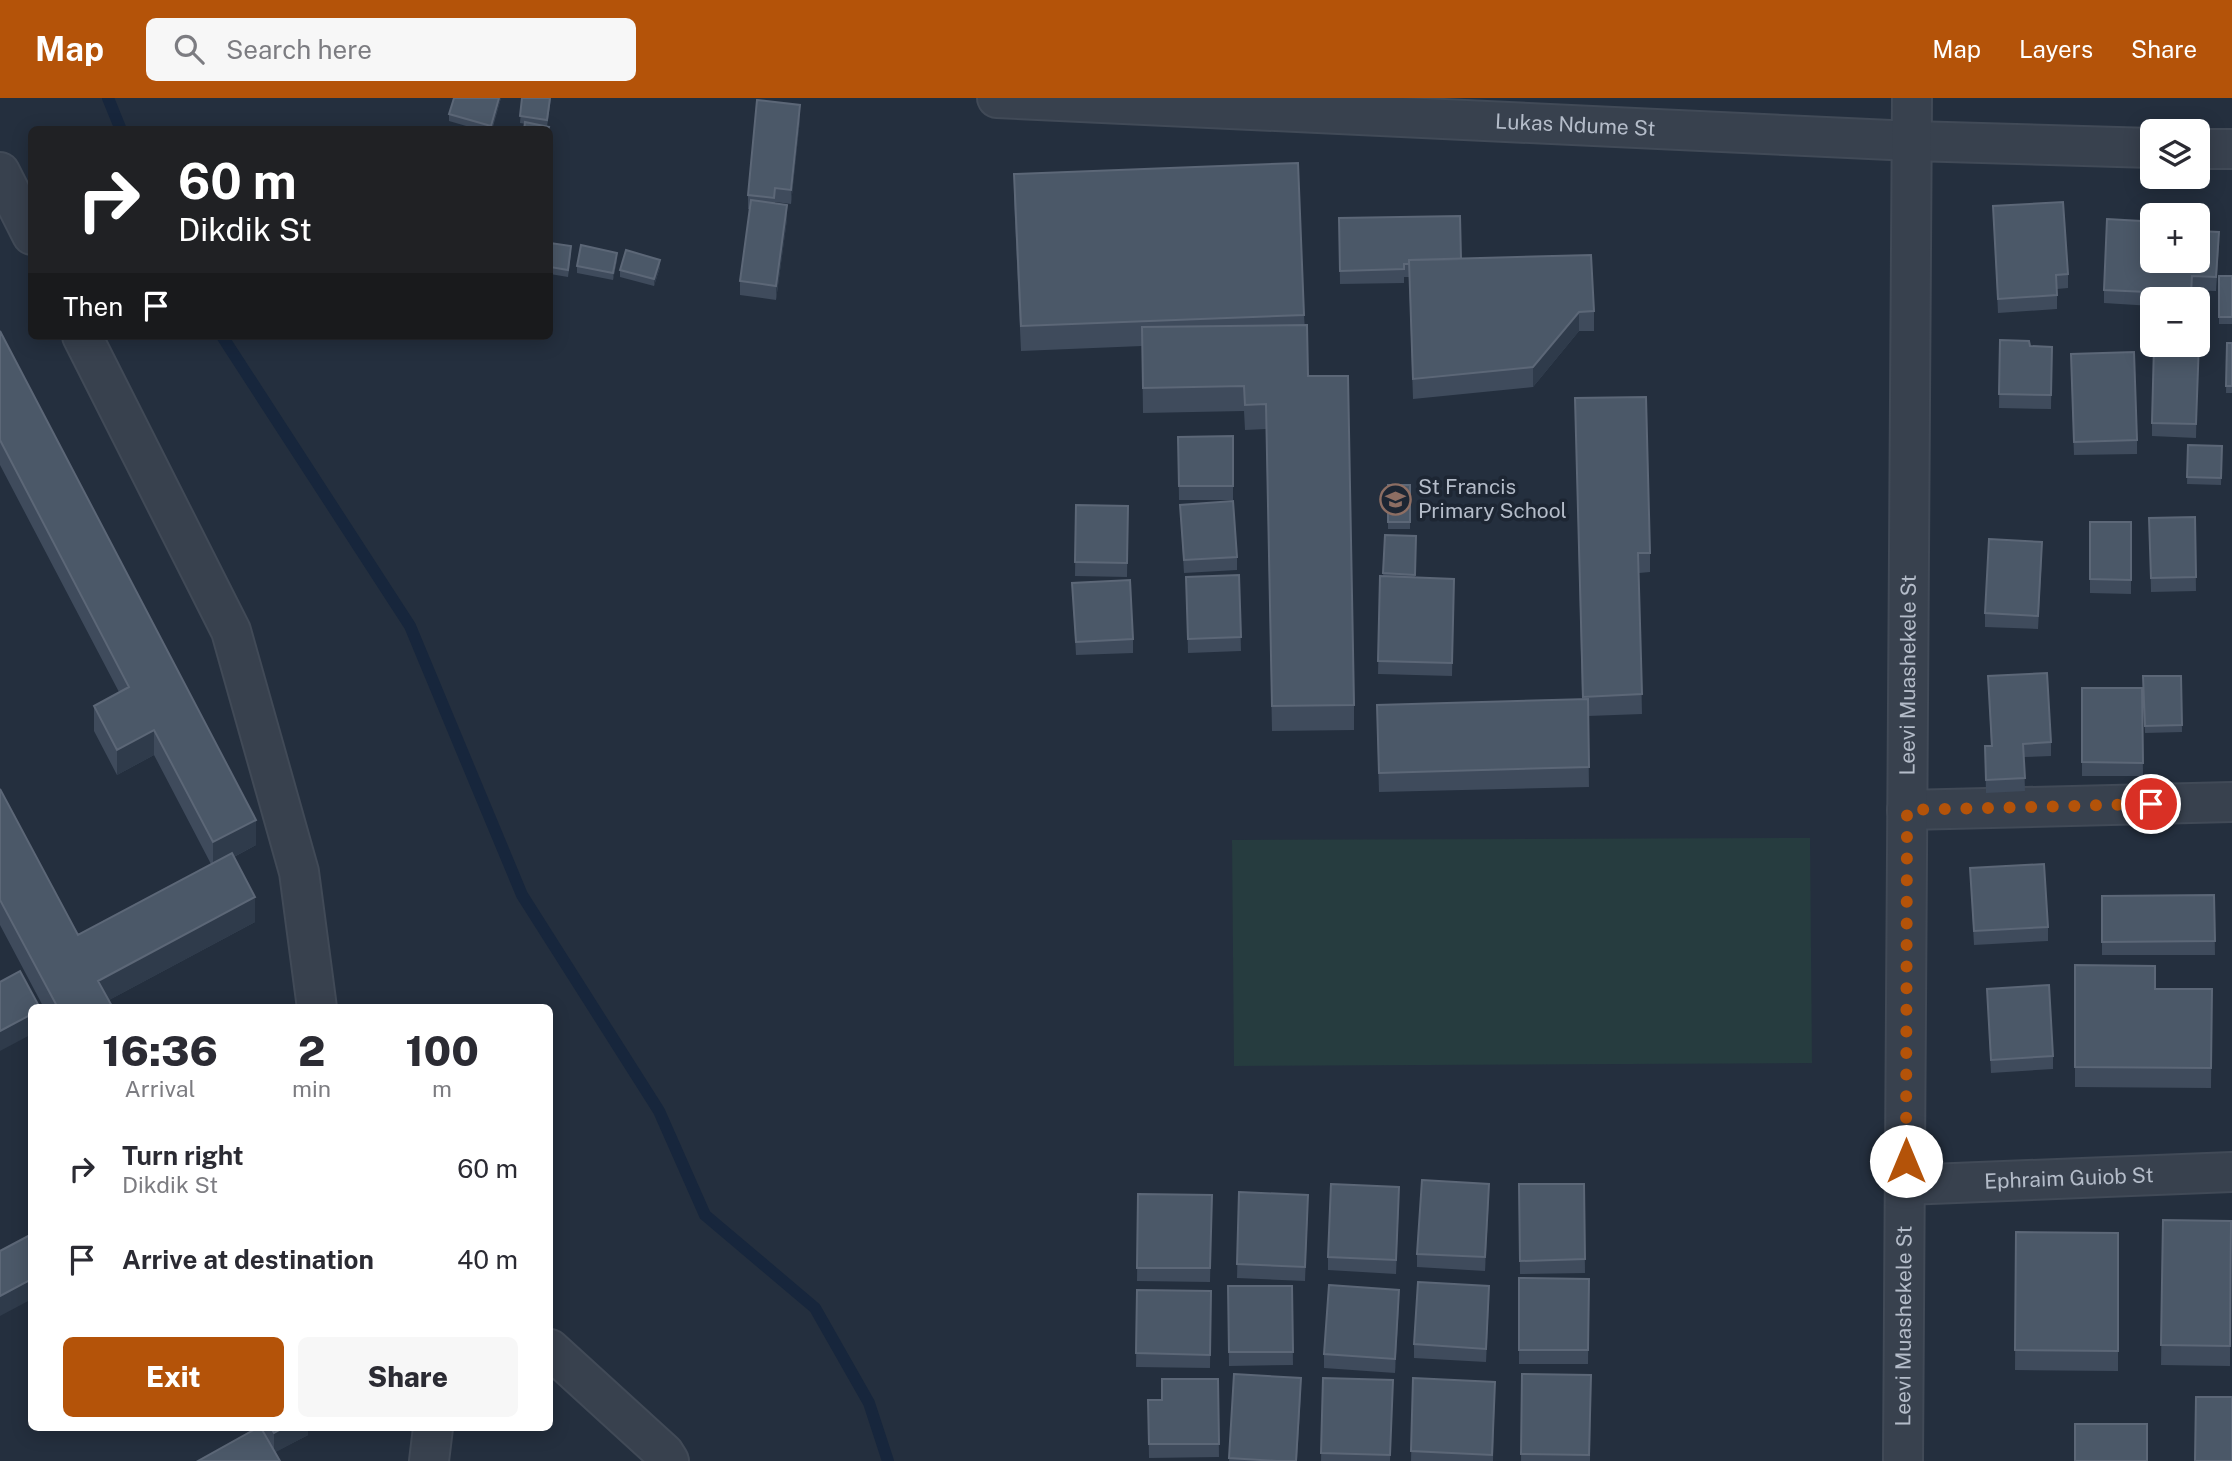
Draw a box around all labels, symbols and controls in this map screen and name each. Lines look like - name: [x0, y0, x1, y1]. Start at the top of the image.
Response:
- search box: [146, 18, 636, 81]
- text: Map: [35, 30, 104, 68]
- icon: search: [170, 30, 208, 68]
- text: Search here: [226, 34, 372, 65]
- text: Map: [1932, 35, 1981, 63]
- text: Layers: [2019, 35, 2093, 63]
- text: Share: [2131, 35, 2197, 63]
- street label: Lukas Ndume St: [1495, 108, 1656, 141]
- map controls: [2140, 119, 2210, 357]
- button: layers: [2140, 119, 2210, 189]
- text: 60 m: [178, 152, 297, 210]
- icon: right: [63, 154, 154, 245]
- button: +: [2140, 203, 2210, 273]
- text: Dikdik St: [178, 211, 312, 248]
- icon: arrive: [137, 287, 175, 325]
- button: −: [2140, 287, 2210, 357]
- text: Then: [63, 291, 123, 322]
- place label: St Francis Primary School: [1418, 474, 1567, 523]
- school or university icon: St Francis Primary School: [1378, 482, 1412, 516]
- street label: Leevi Muashekele St: [1895, 574, 1921, 776]
- pin: [2121, 774, 2181, 834]
- icon: arrive: [2132, 785, 2170, 823]
- text: 16:36: [102, 1026, 218, 1075]
- text: 2: [298, 1026, 325, 1075]
- text: 100: [405, 1026, 479, 1075]
- text: Arrival: [125, 1075, 196, 1102]
- text: min: [292, 1075, 331, 1102]
- text: m: [432, 1075, 452, 1102]
- position arrow: [1869, 1124, 1943, 1198]
- text: Turn right: [122, 1140, 244, 1171]
- icon: right: [63, 1150, 101, 1188]
- text: 60 m: [457, 1153, 518, 1184]
- street label: Ephraim Guiob St: [1984, 1162, 2154, 1194]
- text: Dikdik St: [122, 1171, 218, 1198]
- street label: Leevi Muashekele St: [1890, 1225, 1917, 1427]
- icon: arrive: [63, 1241, 101, 1279]
- text: Arrive at destination: [122, 1244, 374, 1275]
- text: 40 m: [457, 1244, 518, 1275]
- button: Exit: [63, 1337, 284, 1417]
- button: Share: [298, 1337, 518, 1417]

